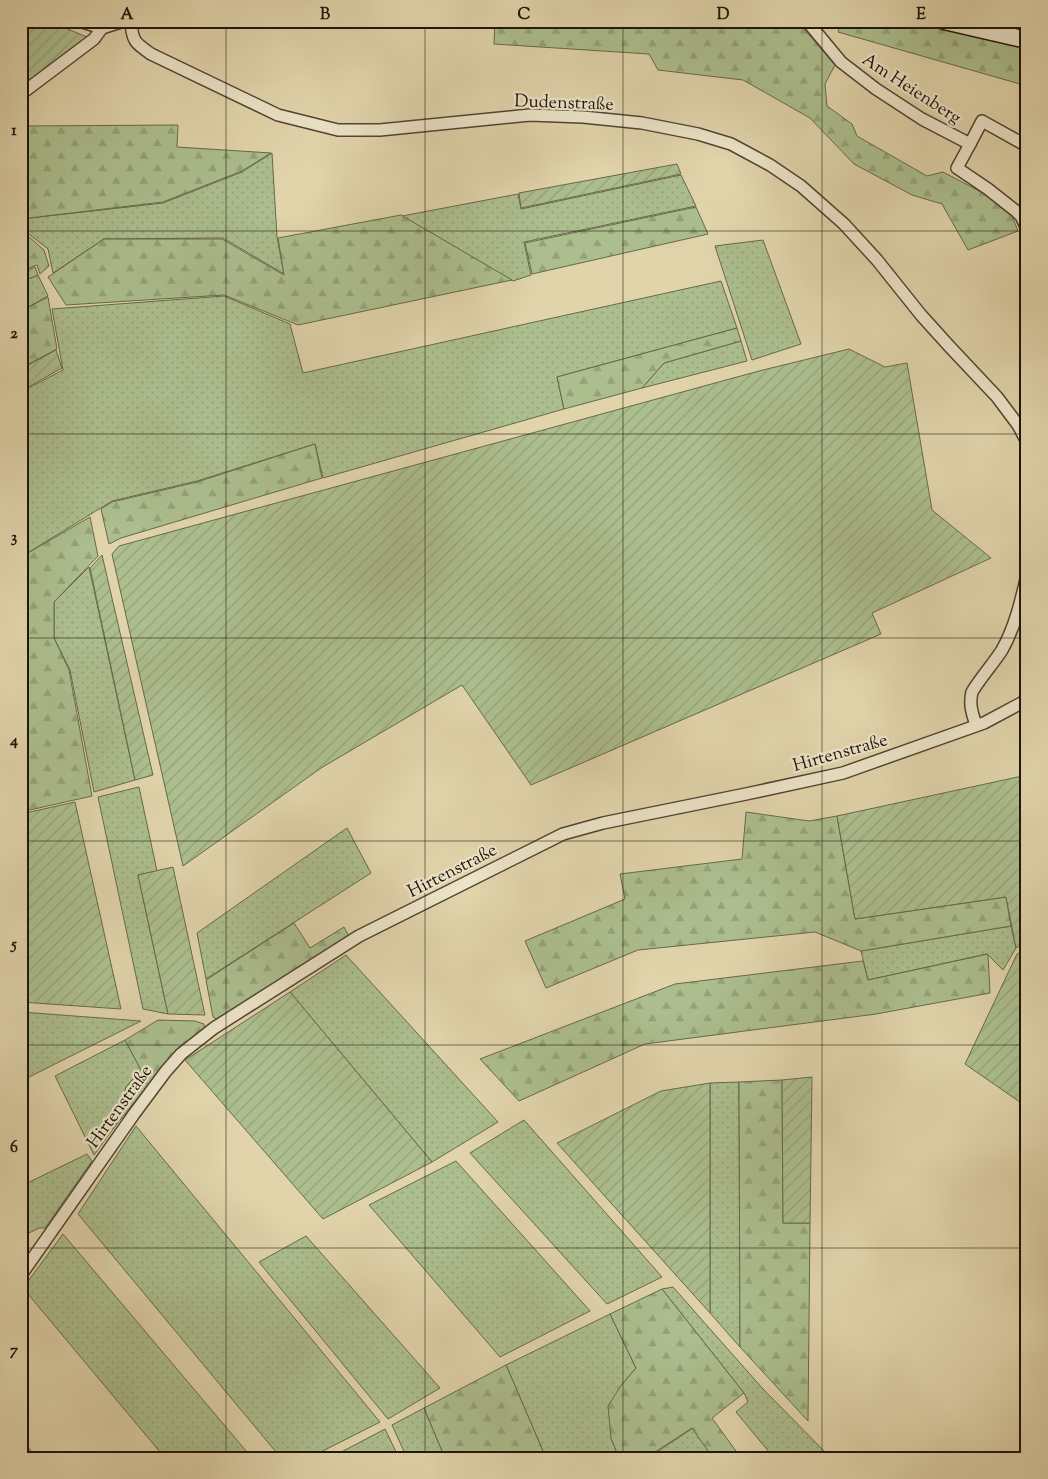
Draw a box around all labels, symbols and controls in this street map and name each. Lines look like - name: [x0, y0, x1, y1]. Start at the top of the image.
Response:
- text: A: [121, 4, 134, 27]
- text: B: [320, 4, 330, 27]
- text: C: [518, 4, 531, 27]
- text: D: [717, 4, 730, 27]
- text: E: [916, 4, 926, 27]
- street label: Am Heienberg: [856, 48, 966, 132]
- street label: Dudenstraße: [514, 89, 614, 119]
- text: 1: [11, 120, 17, 143]
- text: 2: [10, 323, 18, 346]
- text: 3: [11, 527, 18, 550]
- street label: Hirtenstraße: [790, 728, 891, 780]
- text: 4: [9, 730, 18, 753]
- street label: Hirtenstraße: [404, 838, 502, 905]
- text: 5: [9, 934, 17, 957]
- street label: Hirtenstraße: [81, 1060, 160, 1154]
- text: 6: [10, 1137, 18, 1160]
- text: 7: [10, 1340, 19, 1363]

